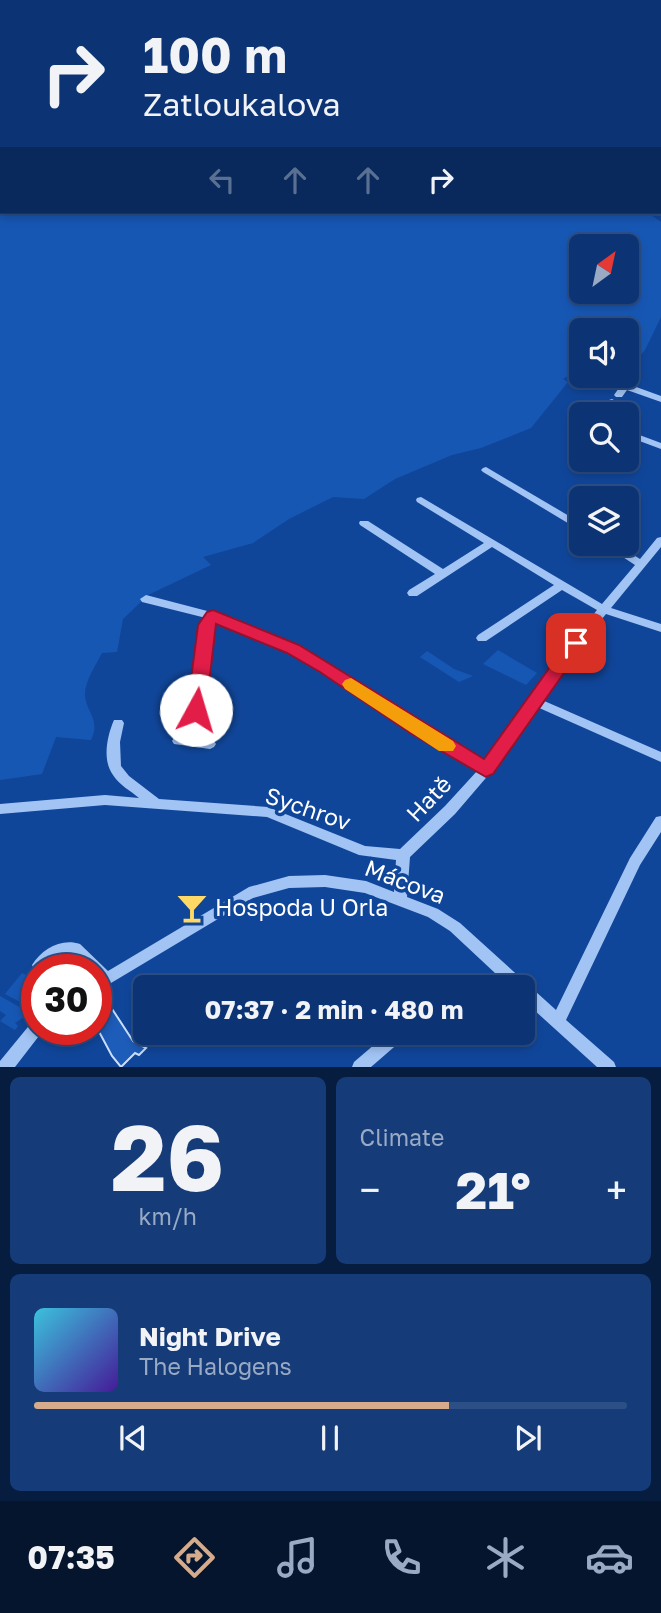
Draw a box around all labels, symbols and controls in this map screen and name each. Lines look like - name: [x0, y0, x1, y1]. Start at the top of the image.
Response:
- text: 100 m: [143, 25, 287, 84]
- icon: right: [28, 28, 119, 119]
- text: Zatloukalova: [143, 85, 341, 123]
- icon: left: [203, 161, 241, 199]
- icon: ahead: [276, 161, 314, 199]
- icon: ahead: [349, 161, 387, 199]
- icon: right: [422, 161, 460, 199]
- north arrow: [569, 234, 639, 304]
- map controls: [569, 234, 639, 556]
- button: sound: [569, 318, 639, 388]
- button: search: [569, 402, 639, 472]
- button: layers: [569, 486, 639, 556]
- pin: [546, 613, 606, 673]
- icon: arrive: [557, 624, 595, 662]
- position arrow: [159, 673, 233, 747]
- street label: Hatě: [400, 770, 457, 827]
- street label: Sychrov: [262, 780, 355, 836]
- street label: Mácova: [361, 853, 450, 909]
- bar icon: Hospoda U Orla: [175, 891, 209, 925]
- place label: Hospoda U Orla: [215, 893, 388, 921]
- speed limit sign: 30: [21, 954, 112, 1045]
- text: 07:37 · 2 min · 480 m: [204, 994, 464, 1025]
- text: 26: [111, 1102, 224, 1211]
- text: Climate: [360, 1123, 444, 1151]
- text: 21°: [456, 1158, 531, 1220]
- text: −: [360, 1167, 380, 1212]
- text: +: [606, 1167, 627, 1212]
- text: km/h: [138, 1202, 197, 1230]
- text: Night Drive: [139, 1321, 281, 1352]
- text: The Halogens: [139, 1352, 292, 1380]
- icon: previous: [114, 1419, 152, 1457]
- icon: pause: [311, 1419, 349, 1457]
- icon: next: [509, 1419, 547, 1457]
- icon: directions: [170, 1533, 219, 1582]
- icon: music: [273, 1533, 322, 1582]
- icon: phone: [377, 1533, 426, 1582]
- icon: climate: [481, 1533, 530, 1582]
- icon: car: [585, 1533, 634, 1582]
- text: 07:35: [27, 1538, 115, 1576]

